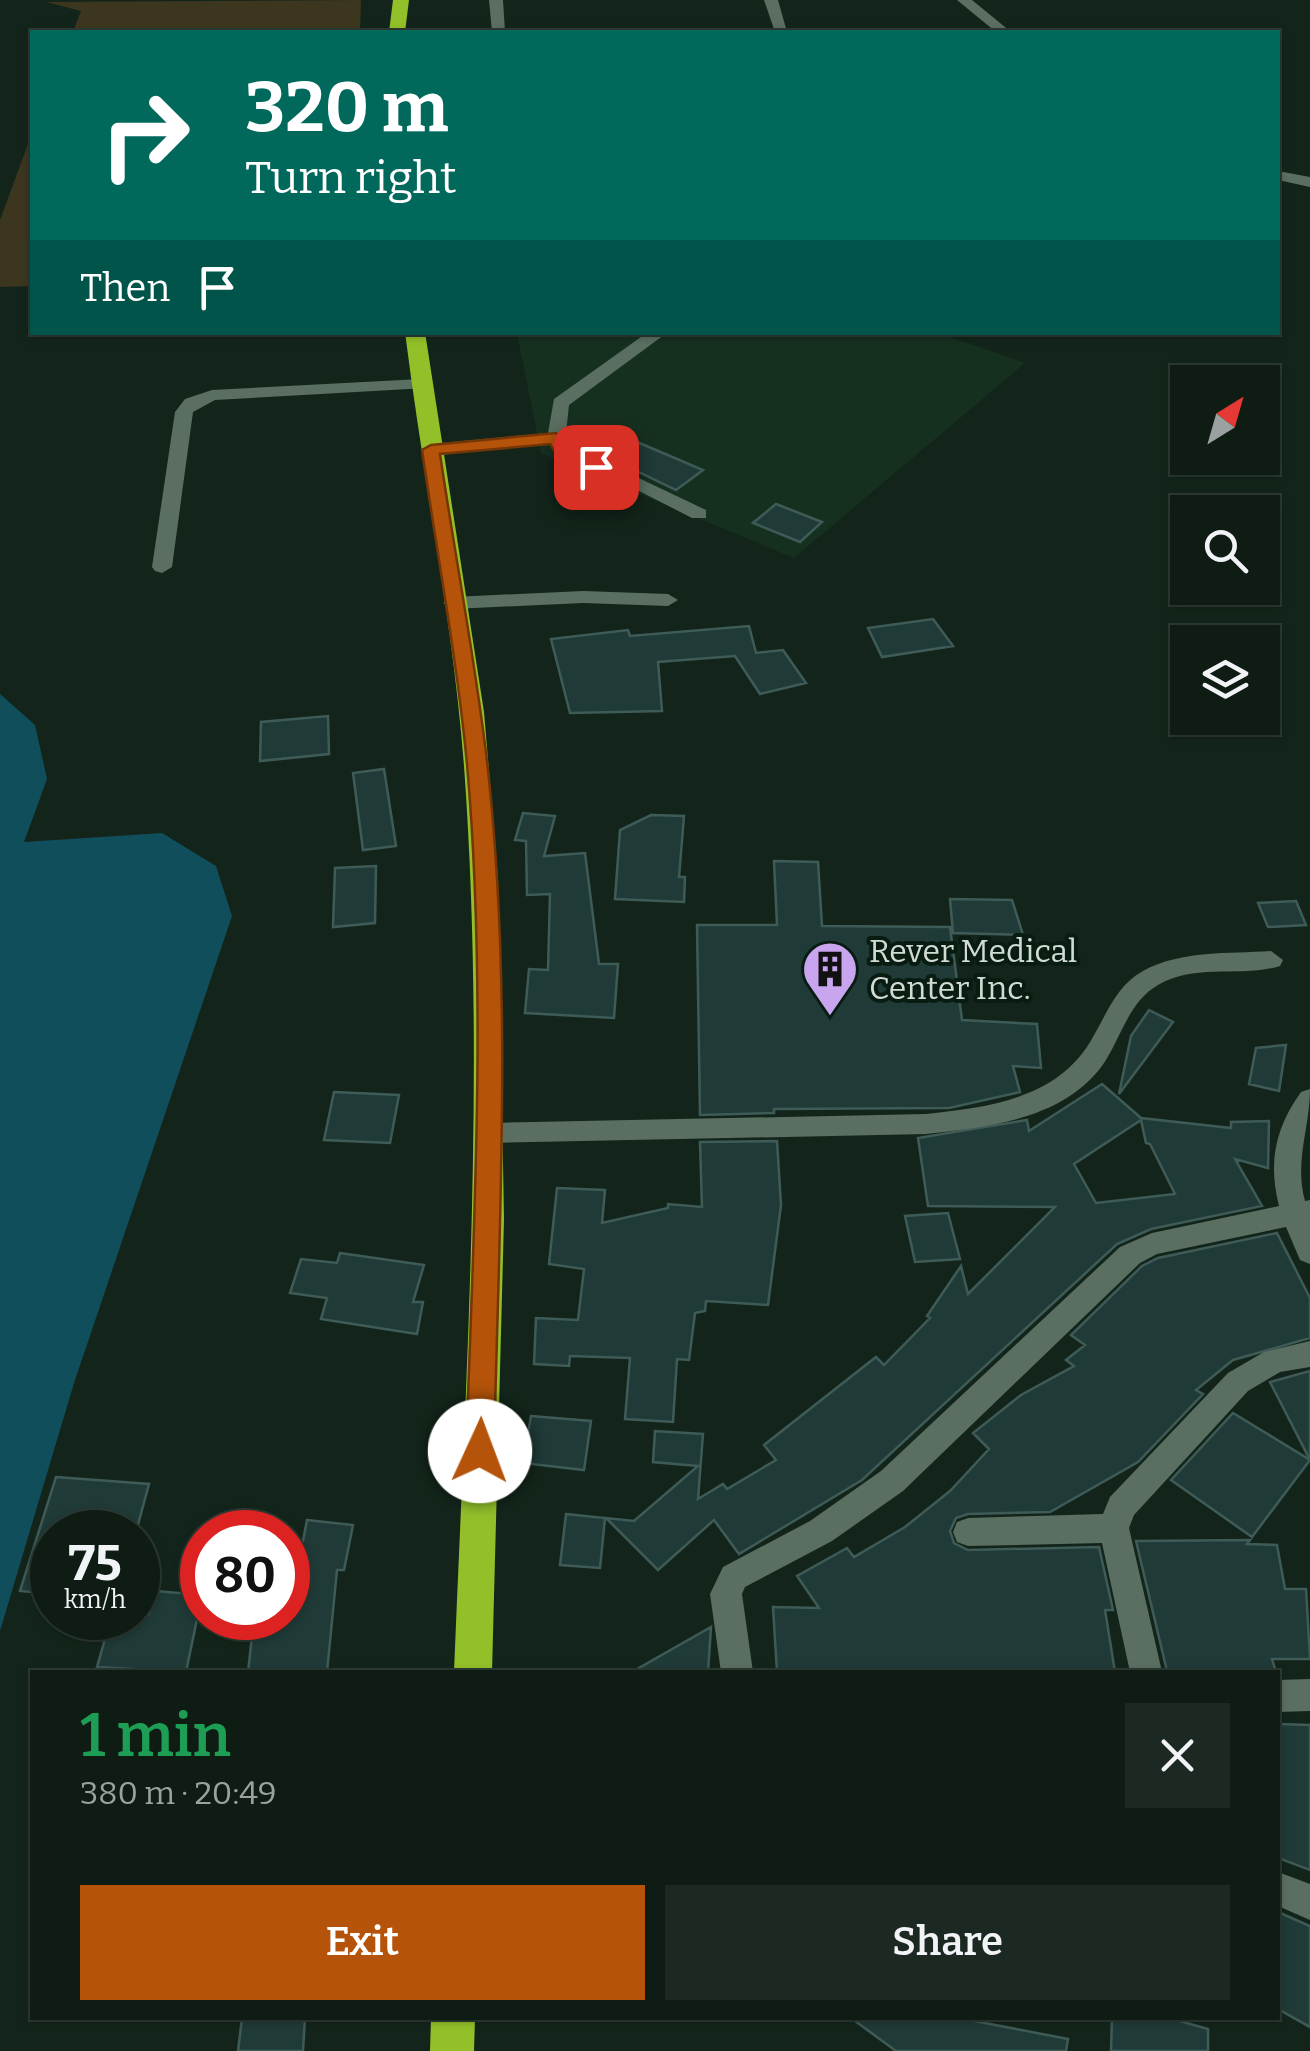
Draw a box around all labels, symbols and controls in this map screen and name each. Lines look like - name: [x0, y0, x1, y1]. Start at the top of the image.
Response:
- text: 320 m: [245, 66, 449, 150]
- icon: right: [80, 70, 210, 200]
- text: Turn right: [245, 151, 457, 205]
- icon: arrive: [190, 260, 245, 315]
- text: Then: [80, 265, 170, 311]
- north arrow: [1170, 365, 1280, 475]
- map controls: [1170, 365, 1280, 735]
- pin: [554, 425, 639, 510]
- icon: arrive: [569, 440, 624, 495]
- button: search: [1170, 495, 1280, 605]
- button: layers: [1170, 625, 1280, 735]
- place label: Rever Medical Center Inc.: [869, 932, 1077, 1007]
- building icon: Rever Medical Center Inc.: [800, 939, 860, 1018]
- position arrow: [428, 1399, 532, 1503]
- speed limit sign: 80: [180, 1510, 310, 1640]
- text: 75: [68, 1533, 122, 1593]
- text: km/h: [64, 1585, 126, 1615]
- text: 1 min: [80, 1700, 231, 1772]
- button: close: [1125, 1703, 1230, 1808]
- text: 380 m · 20:49: [80, 1774, 277, 1812]
- button: Exit: [80, 1885, 645, 2000]
- button: Share: [665, 1885, 1230, 2000]

